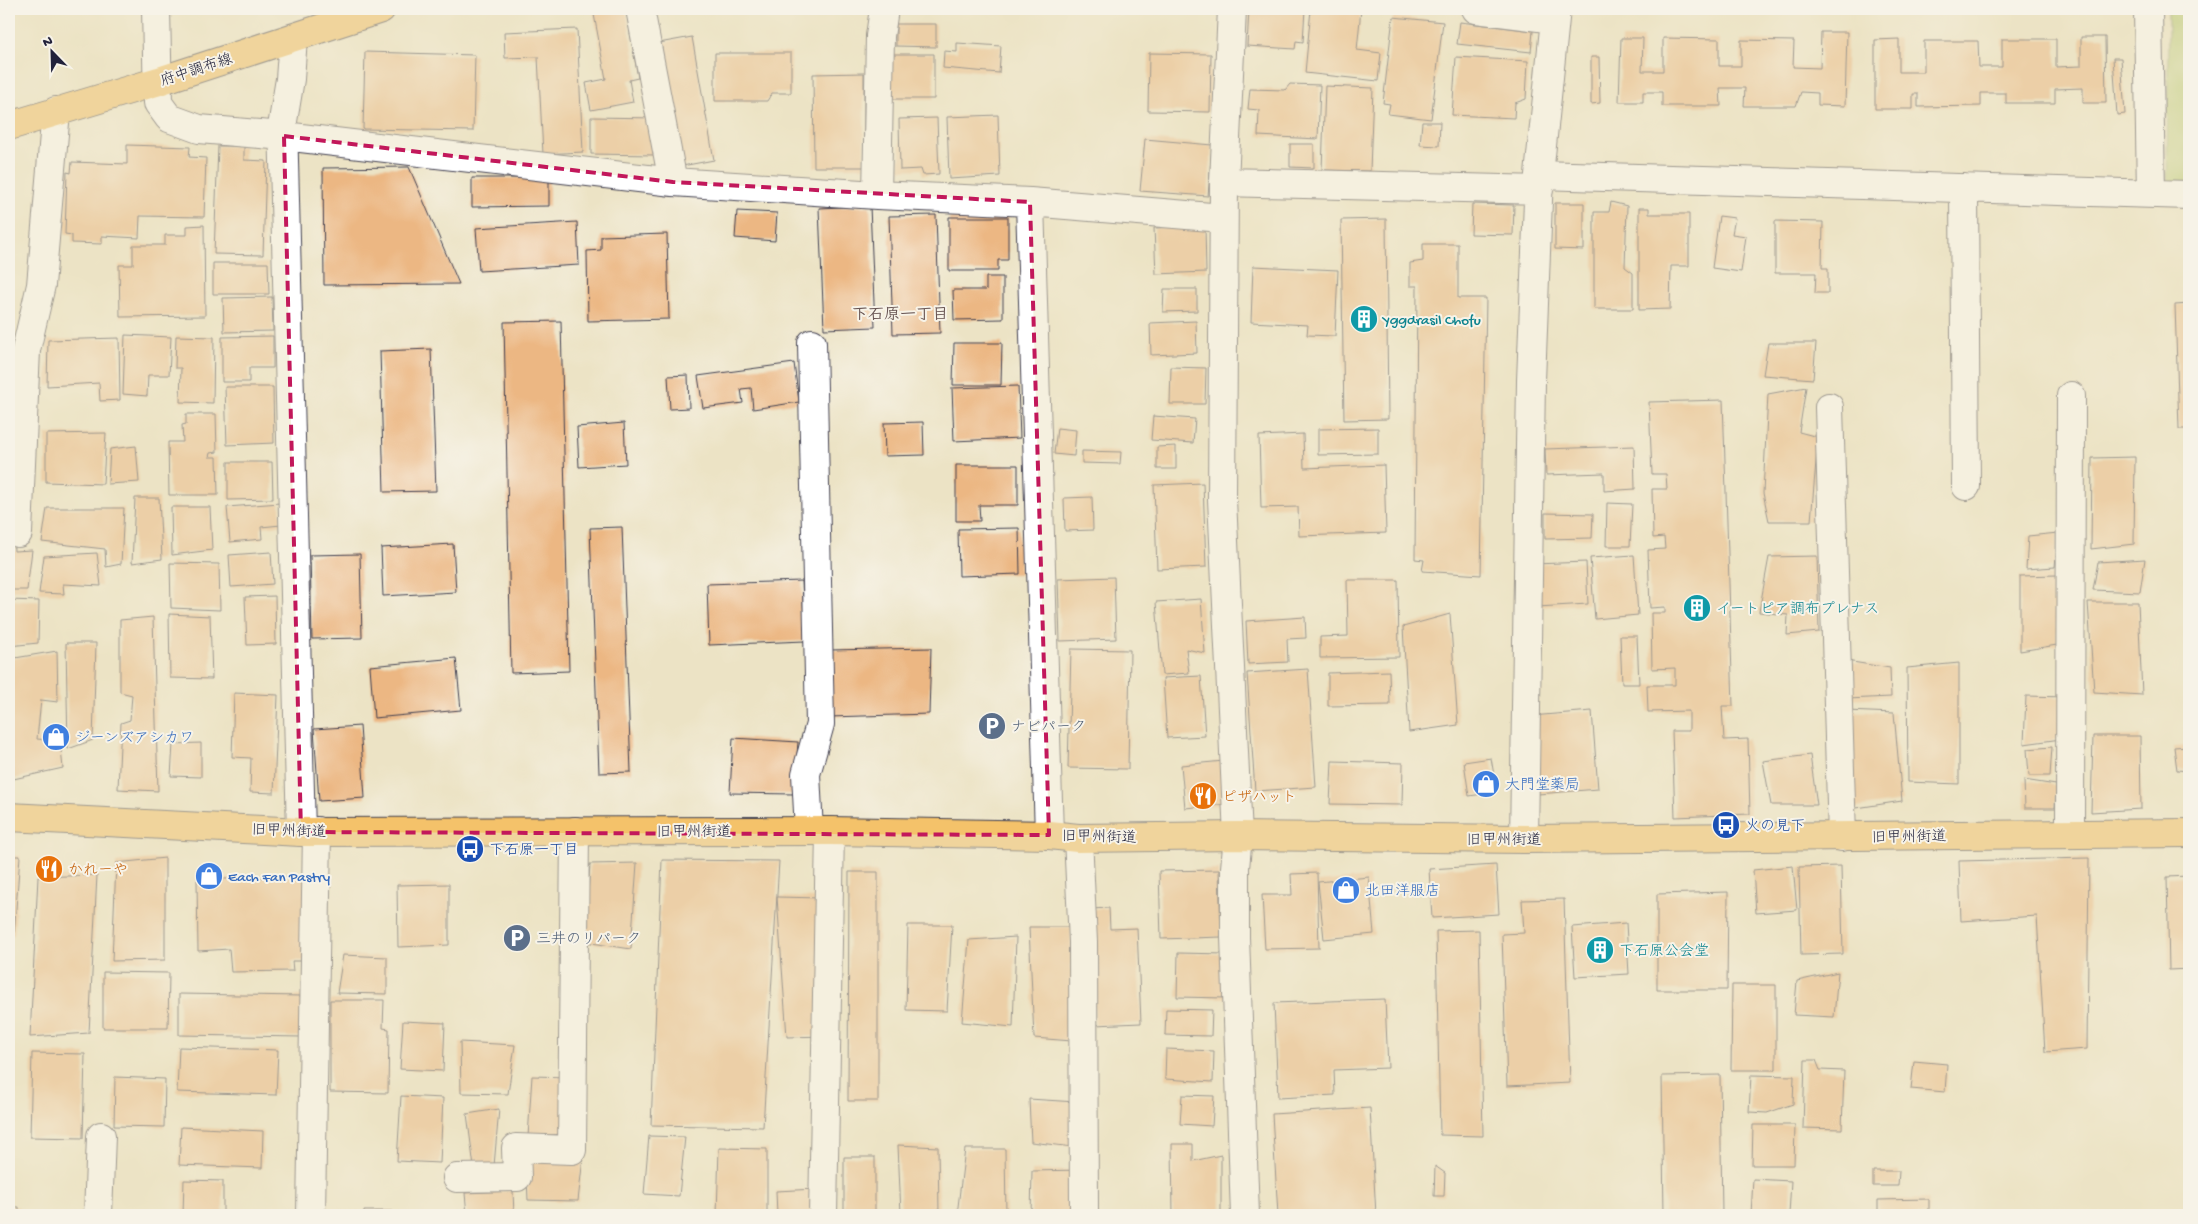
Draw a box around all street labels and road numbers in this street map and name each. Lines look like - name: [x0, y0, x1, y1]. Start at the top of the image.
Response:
- street label: 府中調布線: [158, 50, 235, 91]
- street label: 旧甲州街道: [251, 822, 327, 842]
- street label: 旧甲州街道: [656, 824, 732, 842]
- street label: 旧甲州街道: [1061, 828, 1137, 848]
- street label: 旧甲州街道: [1871, 828, 1947, 848]
- street label: 旧甲州街道: [1466, 832, 1542, 850]

